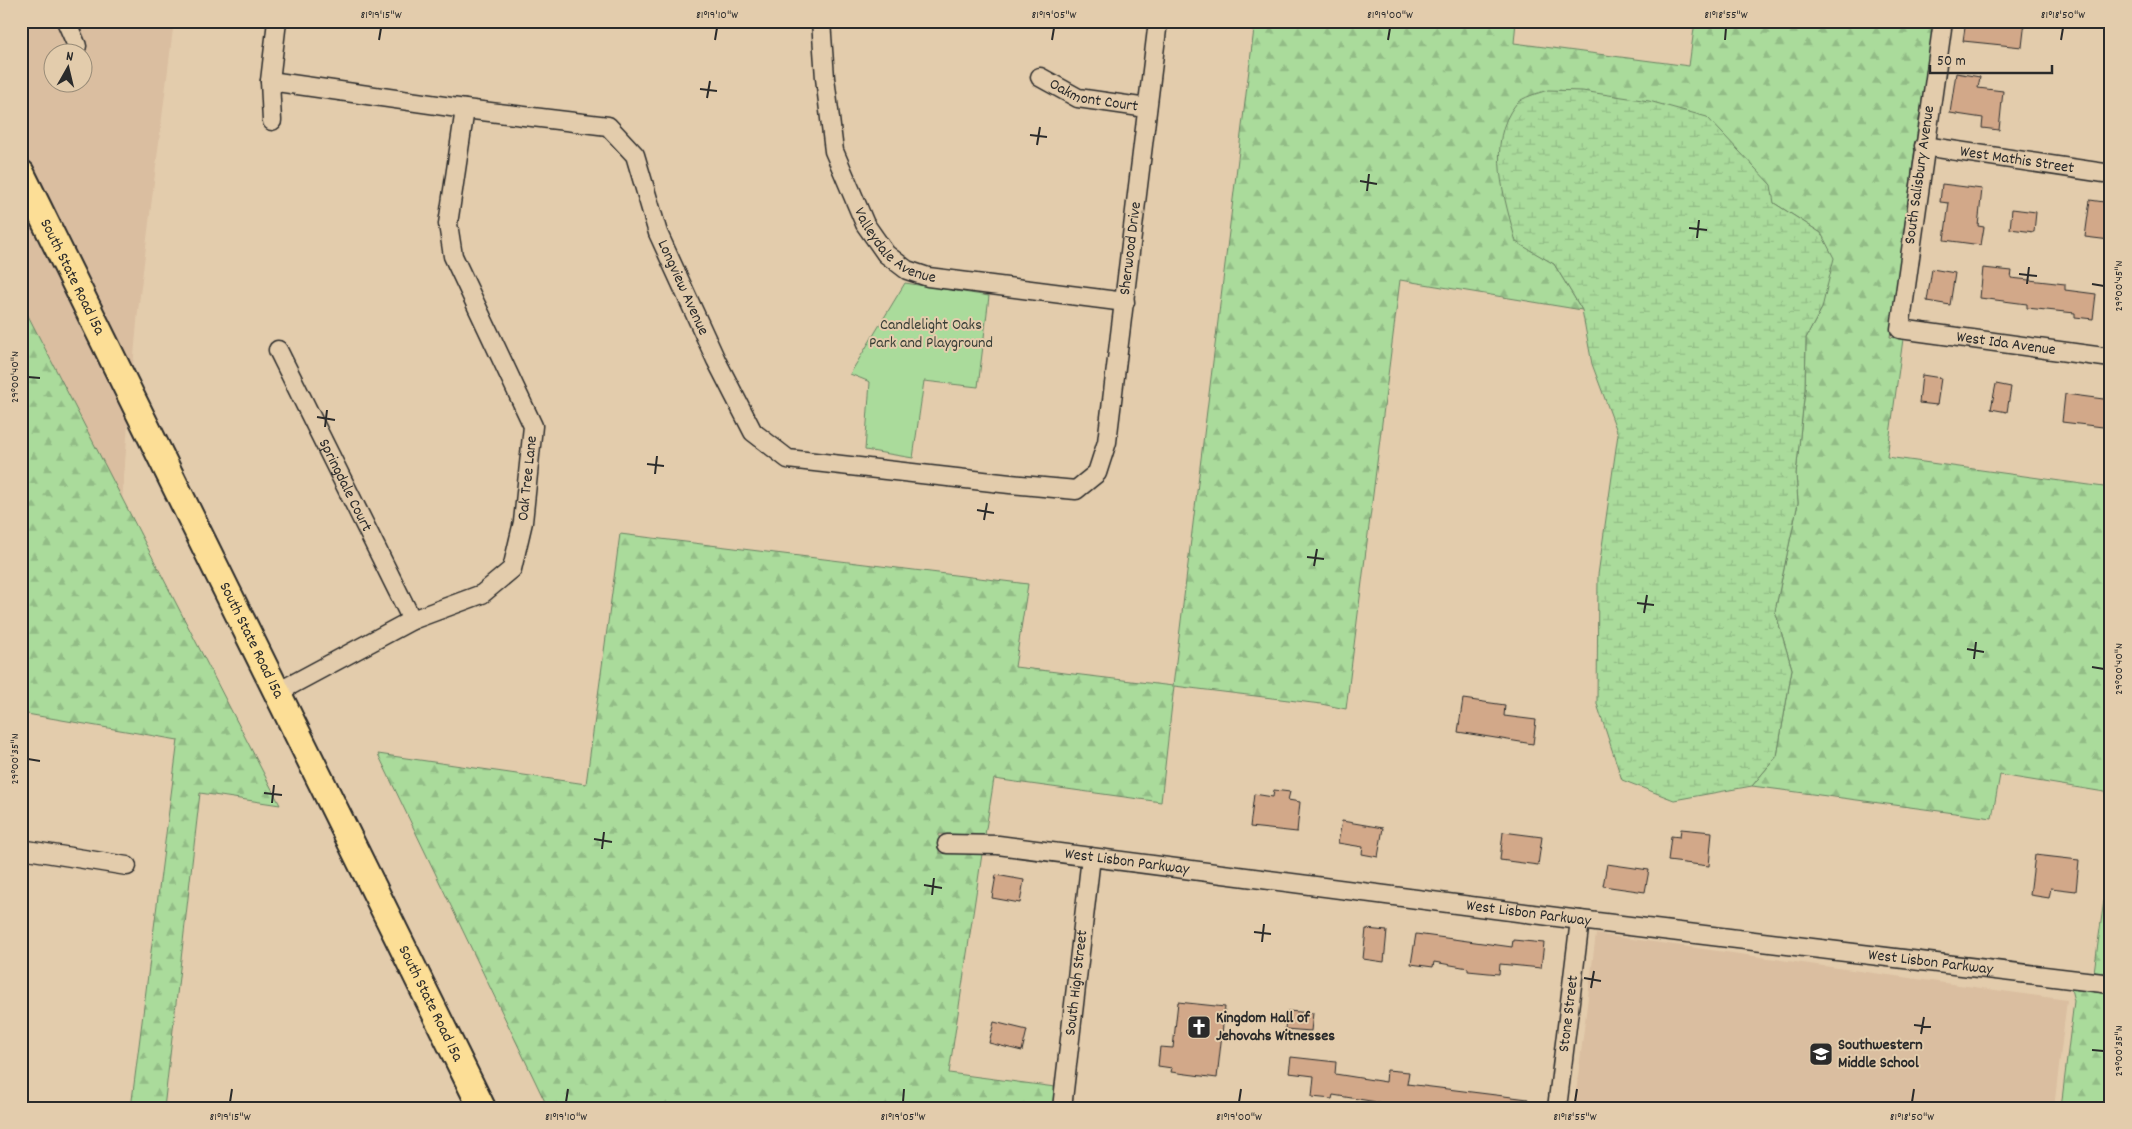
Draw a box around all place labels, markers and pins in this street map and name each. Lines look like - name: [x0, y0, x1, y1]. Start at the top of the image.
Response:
- place label: Kingdom Hall of Jehovahs Witnesses: [1216, 1007, 1335, 1048]
- church icon: Kingdom Hall of Jehovahs Witnesses: [1186, 1014, 1212, 1040]
- place label: Southwestern Middle School: [1838, 1034, 1923, 1075]
- school or university icon: Southwestern Middle School: [1808, 1041, 1834, 1067]

